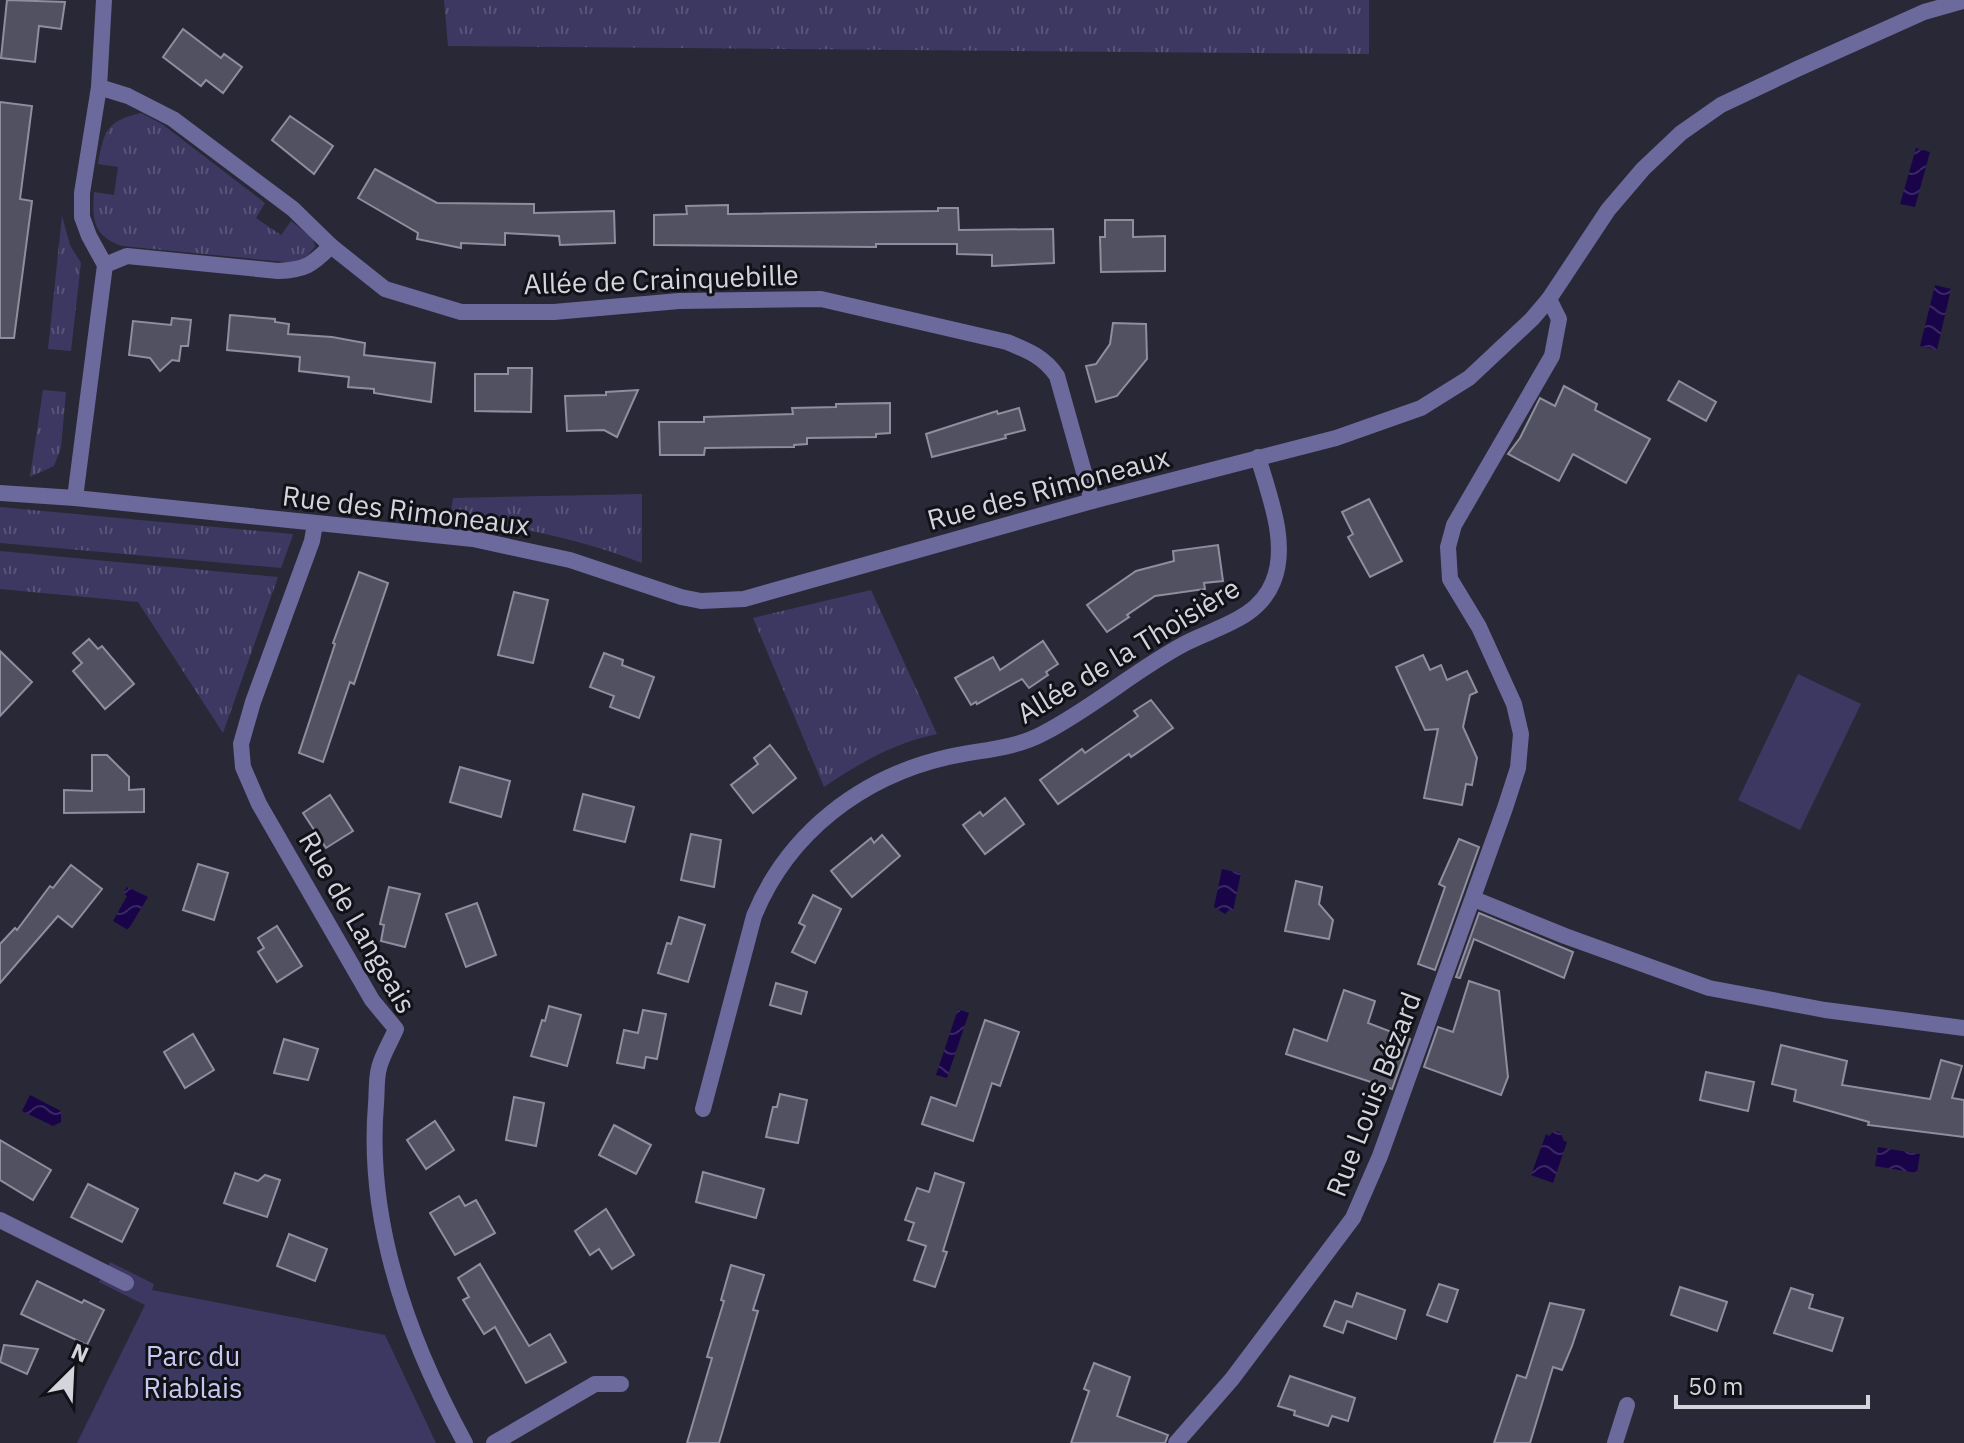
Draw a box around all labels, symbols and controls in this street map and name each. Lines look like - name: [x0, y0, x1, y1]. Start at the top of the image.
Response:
- street label: Allée de Crainquebille: [523, 256, 799, 302]
- street label: Rue des Rimoneaux: [923, 438, 1173, 538]
- street label: Rue des Rimoneaux: [280, 476, 532, 544]
- street label: Allée de la Thoisière: [1010, 569, 1246, 731]
- street label: Rue de Langeais: [291, 824, 425, 1020]
- street label: Rue Louis Bézard: [1317, 986, 1429, 1202]
- north arrow: [32, 1331, 112, 1411]
- text: N: [67, 1336, 94, 1369]
- park label: Parc du Riablais: [143, 1337, 243, 1406]
- scale bar: [1676, 1359, 1868, 1409]
- text: 50 m: [1688, 1370, 1743, 1402]

